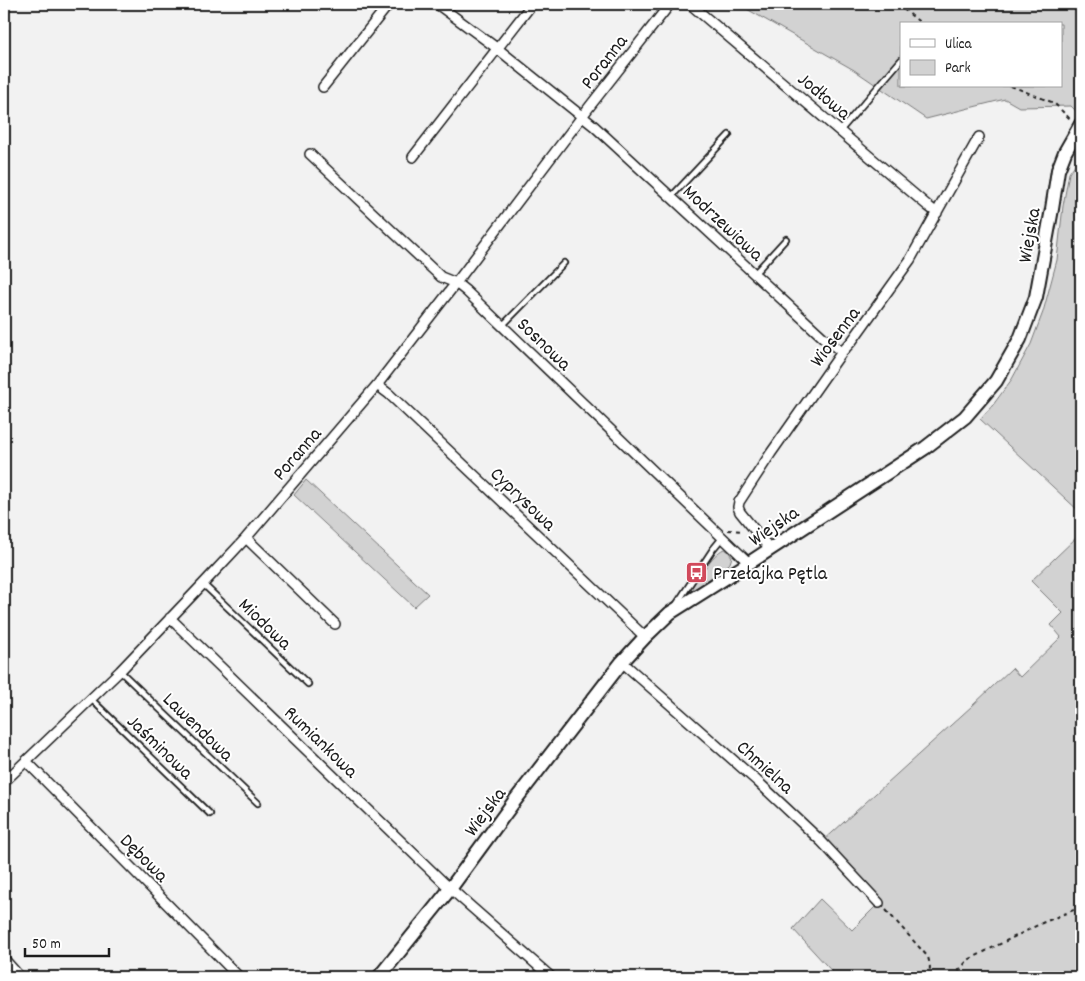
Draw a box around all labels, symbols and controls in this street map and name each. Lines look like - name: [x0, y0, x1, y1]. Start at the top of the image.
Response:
- legend: [900, 22, 1062, 88]
- street label: Poranna: [575, 29, 636, 96]
- text: Ulica: [945, 34, 973, 56]
- text: Park: [945, 58, 971, 80]
- street label: Jodłowa: [790, 67, 856, 128]
- street label: Modrzewiowa: [675, 179, 769, 269]
- street label: Wiejska: [1012, 205, 1050, 265]
- street label: Wiosenna: [804, 301, 869, 374]
- street label: Sosnowa: [509, 312, 577, 379]
- street label: Poranna: [267, 422, 330, 488]
- street label: Cyprysowa: [483, 461, 562, 539]
- street label: Wiejska: [744, 500, 806, 555]
- bus stop icon: Przełajka Pętla: [685, 560, 709, 584]
- place label: Przełajka Pętla: [713, 561, 828, 589]
- street label: Miodowa: [231, 593, 297, 658]
- street label: Lawendowa: [155, 687, 239, 770]
- street label: Rumiankowa: [276, 701, 364, 786]
- street label: Jaśminowa: [119, 709, 199, 788]
- street label: Chmielna: [729, 735, 799, 802]
- street label: Wiejska: [459, 782, 515, 843]
- street label: Dębowa: [112, 828, 174, 890]
- scale bar: [25, 926, 109, 958]
- text: 50 m: [32, 934, 61, 956]

